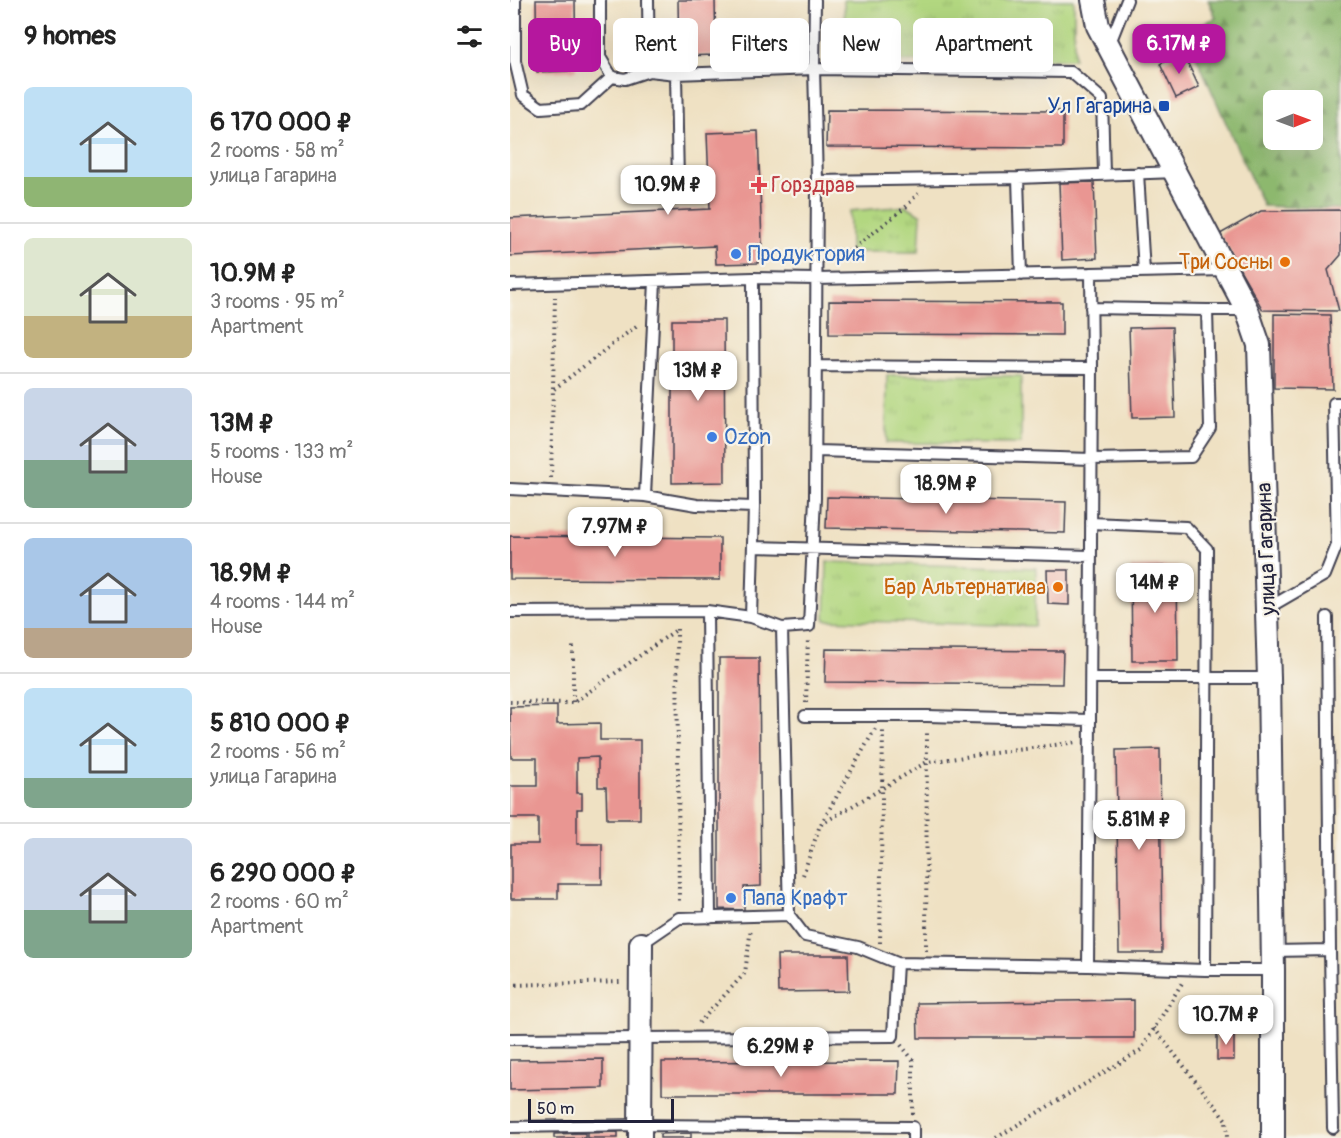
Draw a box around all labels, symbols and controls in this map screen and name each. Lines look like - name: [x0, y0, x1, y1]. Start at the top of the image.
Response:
- chip: Buy: [528, 18, 601, 72]
- chip: Rent: [613, 18, 698, 72]
- chip: Filters: [710, 18, 809, 72]
- chip: New: [821, 18, 901, 72]
- chip: Apartment: [913, 18, 1053, 72]
- text: 9 homes: [24, 20, 116, 52]
- icon: filters: [453, 20, 486, 53]
- pin: 6.17M ₽: [1124, 24, 1234, 75]
- text: 6.17M ₽: [1146, 31, 1212, 56]
- north arrow: [1263, 90, 1323, 150]
- map controls: [1263, 90, 1323, 150]
- place label: Ул Гагарина: [1048, 93, 1152, 120]
- marker: Ул Гагарина: [1157, 99, 1171, 113]
- text: 6 170 000 ₽: [210, 106, 353, 138]
- icon: home: [72, 111, 144, 183]
- text: 2 rooms · 58 m²: [210, 138, 345, 163]
- text: улица Гагарина: [210, 163, 337, 188]
- pin: 10.9M ₽: [613, 165, 723, 216]
- text: 10.9M ₽: [635, 172, 701, 197]
- place label: Горздрав: [771, 172, 855, 199]
- marker: Горздрав: [752, 178, 766, 192]
- place label: Продуктория: [748, 241, 865, 268]
- marker: Продуктория: [729, 247, 743, 261]
- place label: Три Сосны: [1179, 249, 1273, 276]
- marker: Три Сосны: [1278, 255, 1292, 269]
- text: 10.9M ₽: [210, 257, 297, 289]
- icon: home: [72, 262, 144, 334]
- text: 3 rooms · 95 m²: [210, 289, 345, 314]
- text: Apartment: [210, 314, 303, 339]
- pin: 13M ₽: [656, 351, 740, 402]
- text: 13M ₽: [673, 358, 723, 383]
- text: 13M ₽: [210, 407, 275, 439]
- icon: home: [72, 412, 144, 484]
- place label: Ozon: [724, 424, 771, 451]
- marker: Ozon: [705, 430, 719, 444]
- text: 5 rooms · 133 m²: [210, 439, 353, 464]
- text: House: [210, 464, 262, 489]
- pin: 18.9M ₽: [891, 464, 1001, 515]
- text: 18.9M ₽: [914, 471, 978, 496]
- street label: улица Гагарина: [1251, 482, 1282, 617]
- pin: 7.97M ₽: [560, 507, 670, 558]
- text: 7.97M ₽: [582, 514, 648, 539]
- text: 18.9M ₽: [210, 557, 292, 589]
- icon: home: [72, 562, 144, 634]
- pin: 14M ₽: [1113, 563, 1197, 614]
- text: 14M ₽: [1130, 570, 1180, 595]
- place label: Бар Альтернатива: [884, 574, 1046, 601]
- marker: Бар Альтернатива: [1051, 580, 1065, 594]
- text: 4 rooms · 144 m²: [210, 589, 355, 614]
- text: House: [210, 614, 262, 639]
- text: 5 810 000 ₽: [210, 707, 351, 739]
- icon: home: [72, 712, 144, 784]
- text: 2 rooms · 56 m²: [210, 739, 346, 764]
- text: улица Гагарина: [210, 764, 337, 789]
- pin: 5.81M ₽: [1084, 800, 1194, 851]
- text: 5.81M ₽: [1107, 807, 1171, 832]
- text: 6 290 000 ₽: [210, 857, 357, 889]
- icon: home: [72, 862, 144, 934]
- place label: Папа Крафт: [743, 885, 848, 912]
- text: 2 rooms · 60 m²: [210, 889, 349, 914]
- marker: Папа Крафт: [724, 891, 738, 905]
- text: Apartment: [210, 914, 303, 939]
- pin: 10.7M ₽: [1171, 995, 1281, 1046]
- text: 10.7M ₽: [1192, 1002, 1260, 1027]
- pin: 6.29M ₽: [726, 1027, 836, 1078]
- text: 6.29M ₽: [747, 1034, 815, 1059]
- scale bar: [528, 1096, 674, 1124]
- text: 50 m: [537, 1099, 574, 1119]

